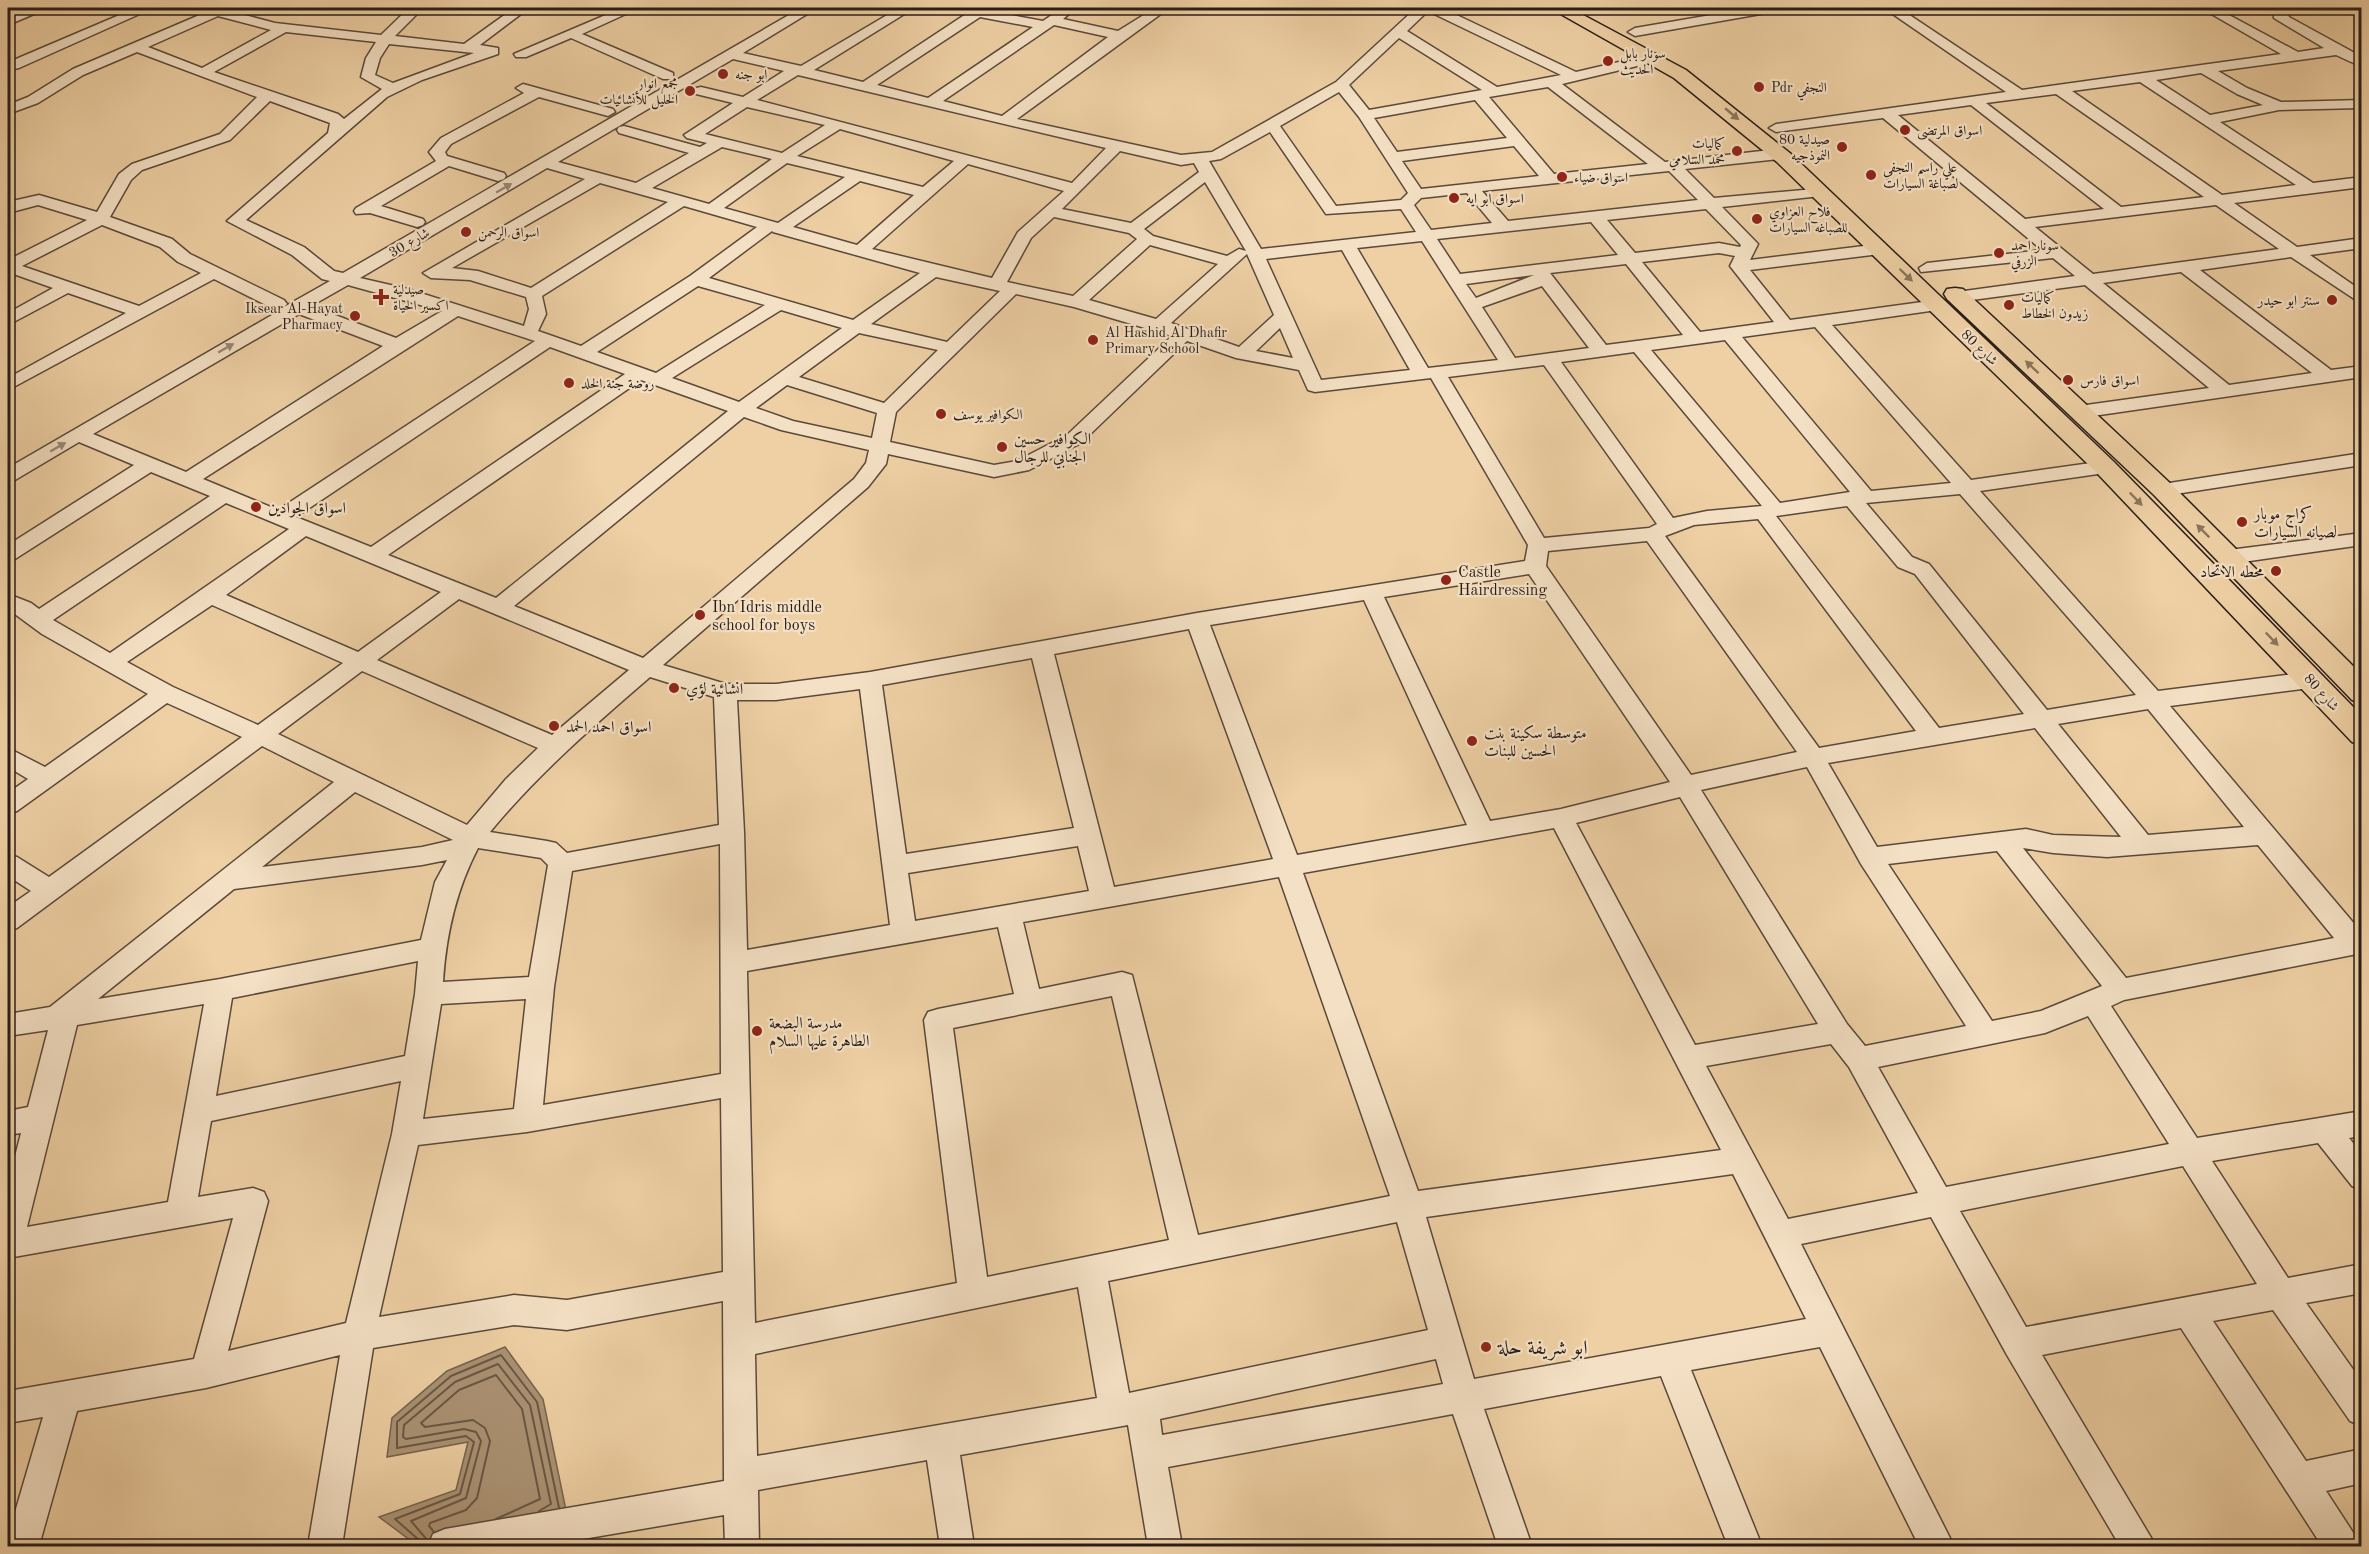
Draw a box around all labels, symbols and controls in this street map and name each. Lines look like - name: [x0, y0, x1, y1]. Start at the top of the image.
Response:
- place label: سونار بابل الحديث: [1620, 47, 1666, 78]
- marker: سونار بابل الحديث: [1601, 54, 1615, 68]
- marker: ابو جنه: [716, 67, 730, 81]
- place label: ابو جنه: [735, 68, 767, 83]
- place label: مجمع انوار الخليل للأنشائيات: [600, 77, 678, 110]
- marker: Pdr النجفي: [1752, 80, 1766, 94]
- place label: Pdr النجفي: [1771, 81, 1827, 101]
- marker: مجمع انوار الخليل للأنشائيات: [683, 84, 697, 98]
- one-way arrow: [1724, 108, 1740, 121]
- marker: اسواق المرتضى: [1898, 123, 1912, 137]
- place label: اسواق المرتضى: [1917, 124, 1982, 140]
- place label: صيدلية 80 النموذجيه: [1779, 133, 1830, 164]
- place label: كماليات محمد السلامي: [1669, 136, 1725, 171]
- marker: صيدلية 80 النموذجيه: [1835, 140, 1849, 154]
- marker: كماليات محمد السلامي: [1730, 144, 1744, 158]
- place label: علي راسم النجفي لصباغة السيارات: [1883, 161, 1959, 192]
- marker: علي راسم النجفي لصباغة السيارات: [1864, 168, 1878, 182]
- marker: اسواق ضياء: [1555, 170, 1569, 184]
- place label: اسواق ضياء: [1574, 171, 1628, 186]
- one-way arrow: [496, 182, 512, 193]
- marker: اسواق ابو ايه: [1447, 191, 1461, 205]
- place label: اسواق ابو ايه: [1466, 192, 1524, 207]
- place label: فلاح العزاوي للصباغه السيارات: [1769, 205, 1847, 236]
- marker: فلاح العزاوي للصباغه السيارات: [1750, 212, 1764, 226]
- marker: اسواق الرحمن: [459, 225, 473, 239]
- place label: اسواق الرحمن: [478, 225, 539, 242]
- street label: شارع 30: [387, 226, 434, 264]
- place label: سونار احمد الزرفي: [2011, 239, 2059, 273]
- marker: سونار احمد الزرفي: [1992, 246, 2006, 260]
- one-way arrow: [1899, 268, 1914, 282]
- place label: صيدلية اكسير الحياة: [393, 283, 448, 314]
- marker: صيدلية اكسير الحياة: [374, 290, 388, 304]
- place label: كماليات زيدون الخطاط: [2021, 290, 2088, 322]
- marker: سنتر ابو حيدر: [2325, 293, 2339, 307]
- place label: سنتر ابو حيدر: [2256, 294, 2320, 309]
- marker: كماليات زيدون الخطاط: [2002, 298, 2016, 312]
- place label: Iksear Al-Hayat Pharmacy: [245, 302, 344, 332]
- marker: Iksear Al-Hayat Pharmacy: [348, 309, 362, 323]
- place label: Al Hashid Al Dhafir Primary School: [1105, 326, 1227, 356]
- street label: شارع 80: [1956, 327, 2000, 371]
- marker: Al Hashid Al Dhafir Primary School: [1086, 333, 1100, 347]
- one-way arrow: [218, 343, 235, 353]
- one-way arrow: [2025, 361, 2040, 374]
- marker: اسواق فارس: [2061, 373, 2075, 387]
- place label: اسواق فارس: [2080, 374, 2139, 389]
- marker: روضة جنة الخلد: [562, 376, 576, 390]
- place label: روضة جنة الخلد: [581, 377, 654, 392]
- marker: الكوافير يوسف: [934, 407, 948, 421]
- place label: الكوافير يوسف: [953, 407, 1022, 423]
- place label: الكوافير حسين الجنابي للرجال: [1014, 430, 1091, 469]
- marker: الكوافير حسين الجنابي للرجال: [995, 440, 1009, 454]
- one-way arrow: [50, 441, 66, 452]
- one-way arrow: [2129, 491, 2143, 505]
- marker: اسواق الجوادين: [249, 500, 263, 514]
- place label: اسواق الجوادين: [268, 501, 346, 518]
- place label: كراج موبار لصيانه السيارات: [2252, 505, 2337, 541]
- marker: كراج موبار لصيانه السيارات: [2235, 515, 2249, 529]
- one-way arrow: [2197, 525, 2211, 539]
- place label: محطه الاتحاد: [2200, 564, 2264, 581]
- marker: محطه الاتحاد: [2269, 564, 2283, 578]
- place label: Castle Hairdressing: [1458, 565, 1548, 599]
- marker: Castle Hairdressing: [1439, 573, 1453, 587]
- place label: Ibn Idris middle school for boys: [712, 600, 822, 634]
- marker: Ibn Idris middle school for boys: [693, 608, 707, 622]
- one-way arrow: [2265, 631, 2279, 645]
- street label: شارع 80: [2298, 671, 2341, 717]
- marker: انشائية لؤي: [667, 681, 681, 695]
- place label: انشائية لؤي: [686, 682, 743, 701]
- marker: اسواق احمد الحمد: [547, 719, 561, 733]
- place label: اسواق احمد الحمد: [566, 720, 652, 737]
- place label: متوسطة سكينة بنت الحسين للبنات: [1484, 724, 1587, 760]
- marker: متوسطة سكينة بنت الحسين للبنات: [1465, 734, 1479, 748]
- place label: مدرسة البضعة الطاهرة عليها السلام: [769, 1016, 869, 1055]
- marker: مدرسة البضعة الطاهرة عليها السلام: [750, 1024, 764, 1038]
- place label: ابو شريفة حلة: [1497, 1339, 1588, 1361]
- marker: ابو شريفة حلة: [1479, 1340, 1493, 1354]

